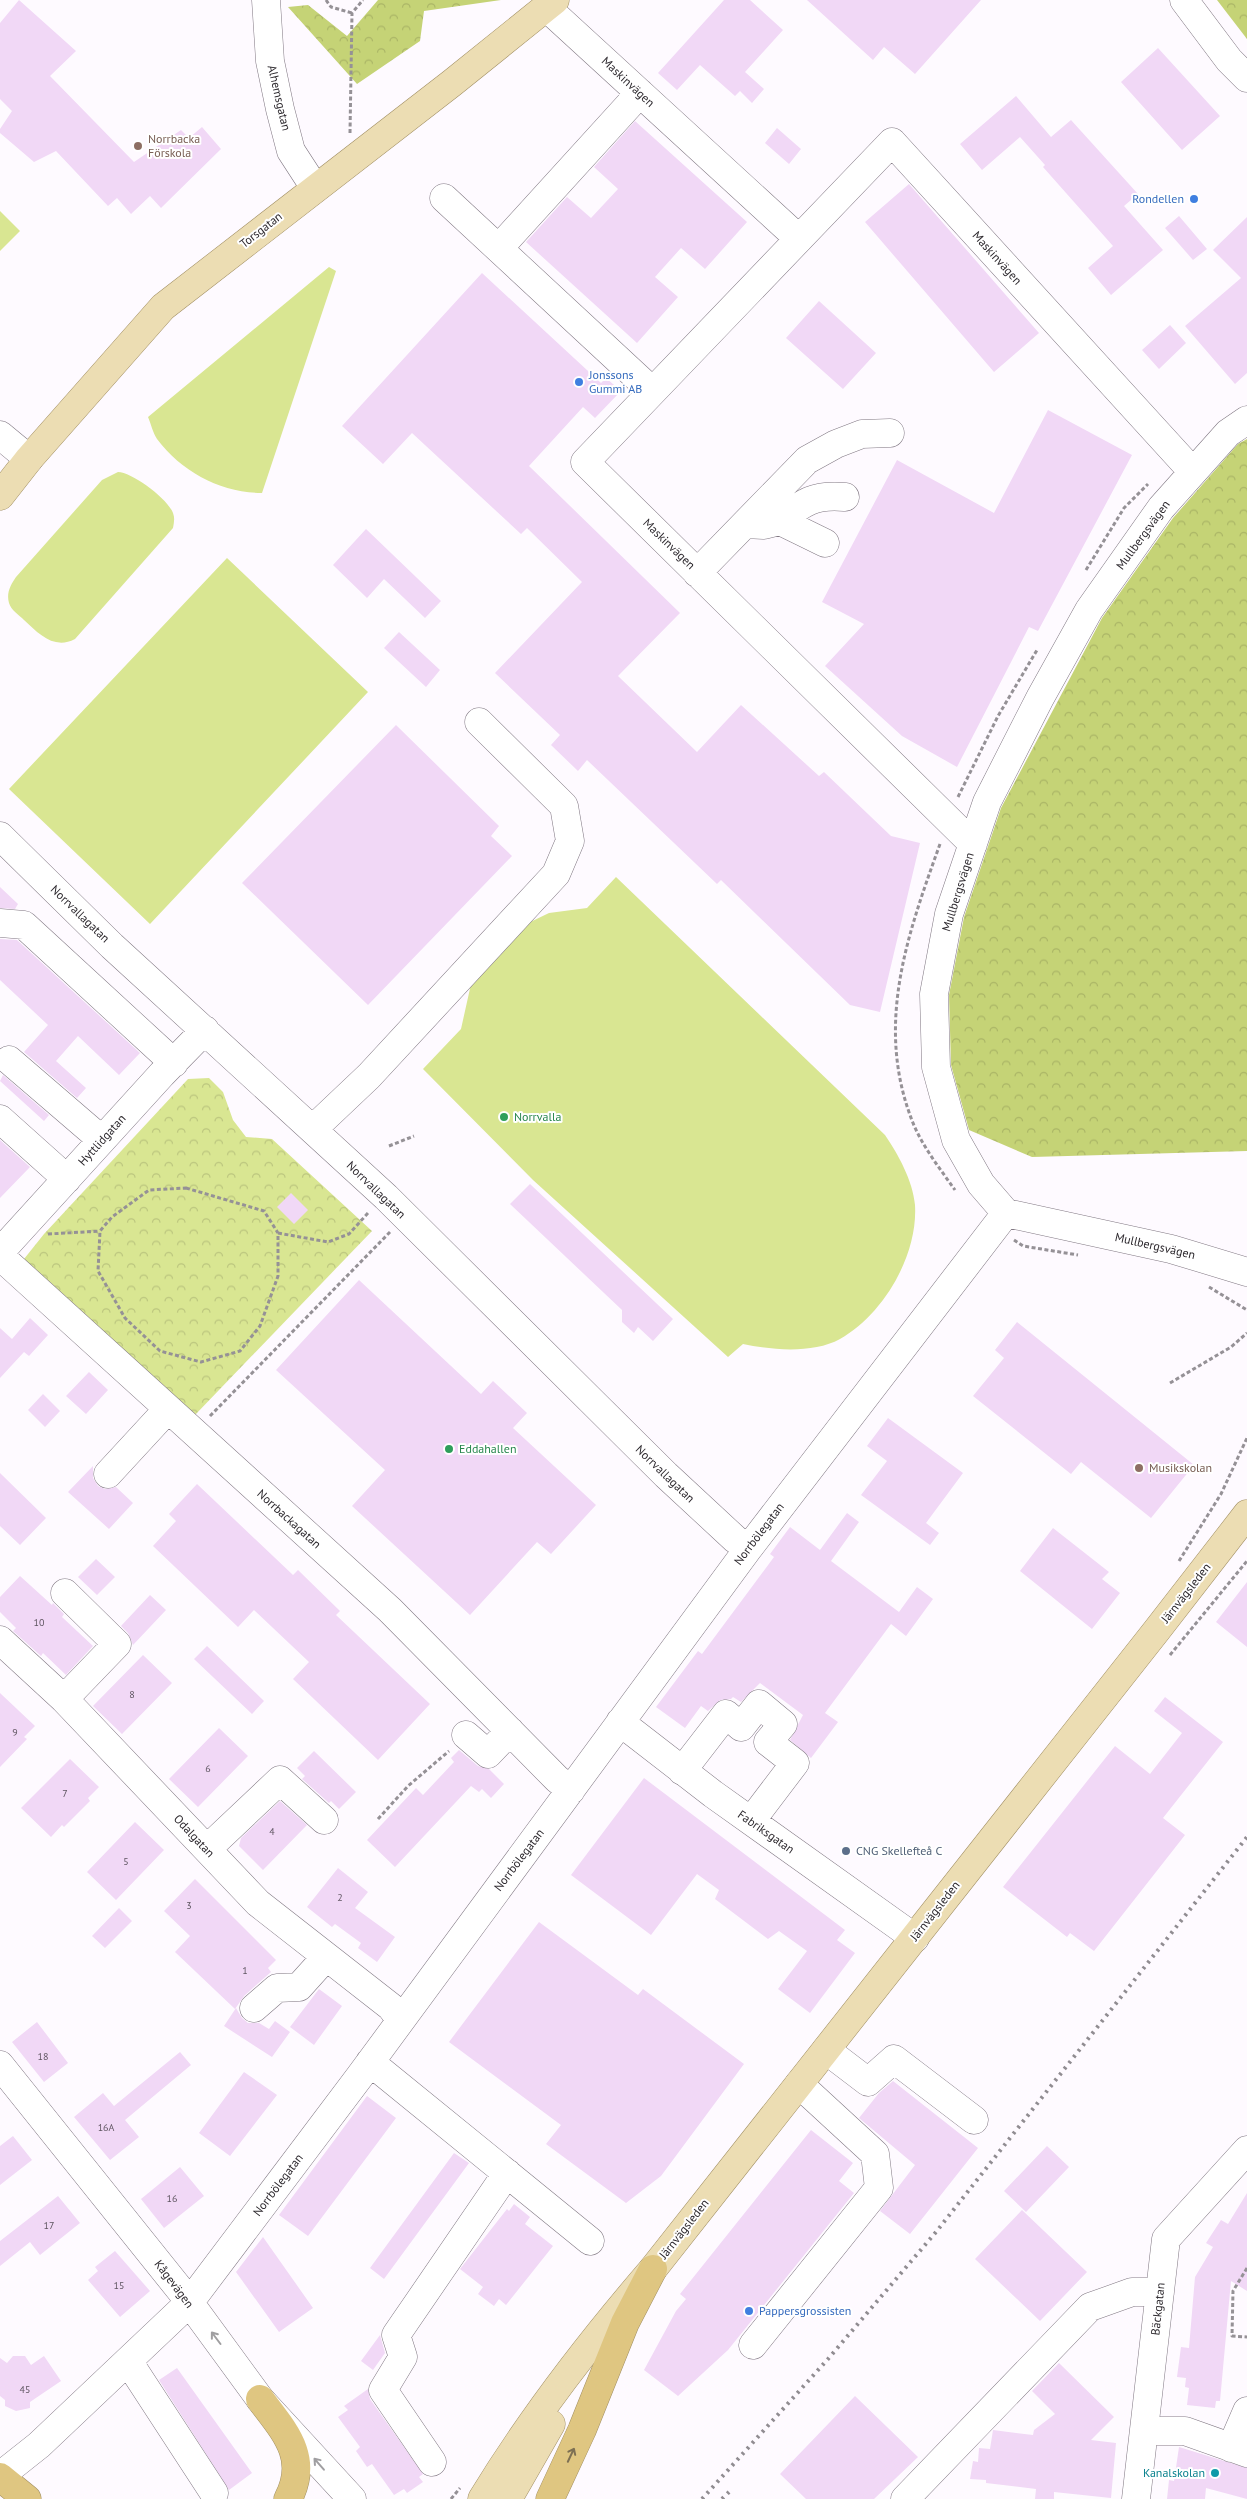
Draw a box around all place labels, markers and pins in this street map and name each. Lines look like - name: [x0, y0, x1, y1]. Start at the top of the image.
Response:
- place label: Norrbacka Förskola: [148, 131, 200, 160]
- marker: Norrbacka Förskola: [132, 140, 144, 152]
- place label: Rondellen: [1132, 191, 1184, 206]
- marker: Rondellen: [1188, 193, 1200, 205]
- place label: Jonssons Gummi AB: [588, 367, 642, 396]
- marker: Jonssons Gummi AB: [573, 376, 585, 388]
- place label: Norrvalla: [514, 1109, 561, 1124]
- marker: Norrvalla: [498, 1111, 510, 1123]
- place label: Eddahallen: [459, 1441, 516, 1456]
- marker: Eddahallen: [443, 1443, 455, 1455]
- place label: Musikskolan: [1149, 1460, 1212, 1475]
- marker: Musikskolan: [1133, 1462, 1145, 1474]
- place label: CNG Skellefteå C: [856, 1843, 942, 1858]
- marker: CNG Skellefteå C: [840, 1845, 852, 1857]
- place label: Pappersgrossisten: [759, 2303, 851, 2318]
- marker: Pappersgrossisten: [743, 2305, 755, 2317]
- place label: Kanalskolan: [1143, 2465, 1205, 2480]
- marker: Kanalskolan: [1209, 2467, 1221, 2479]

